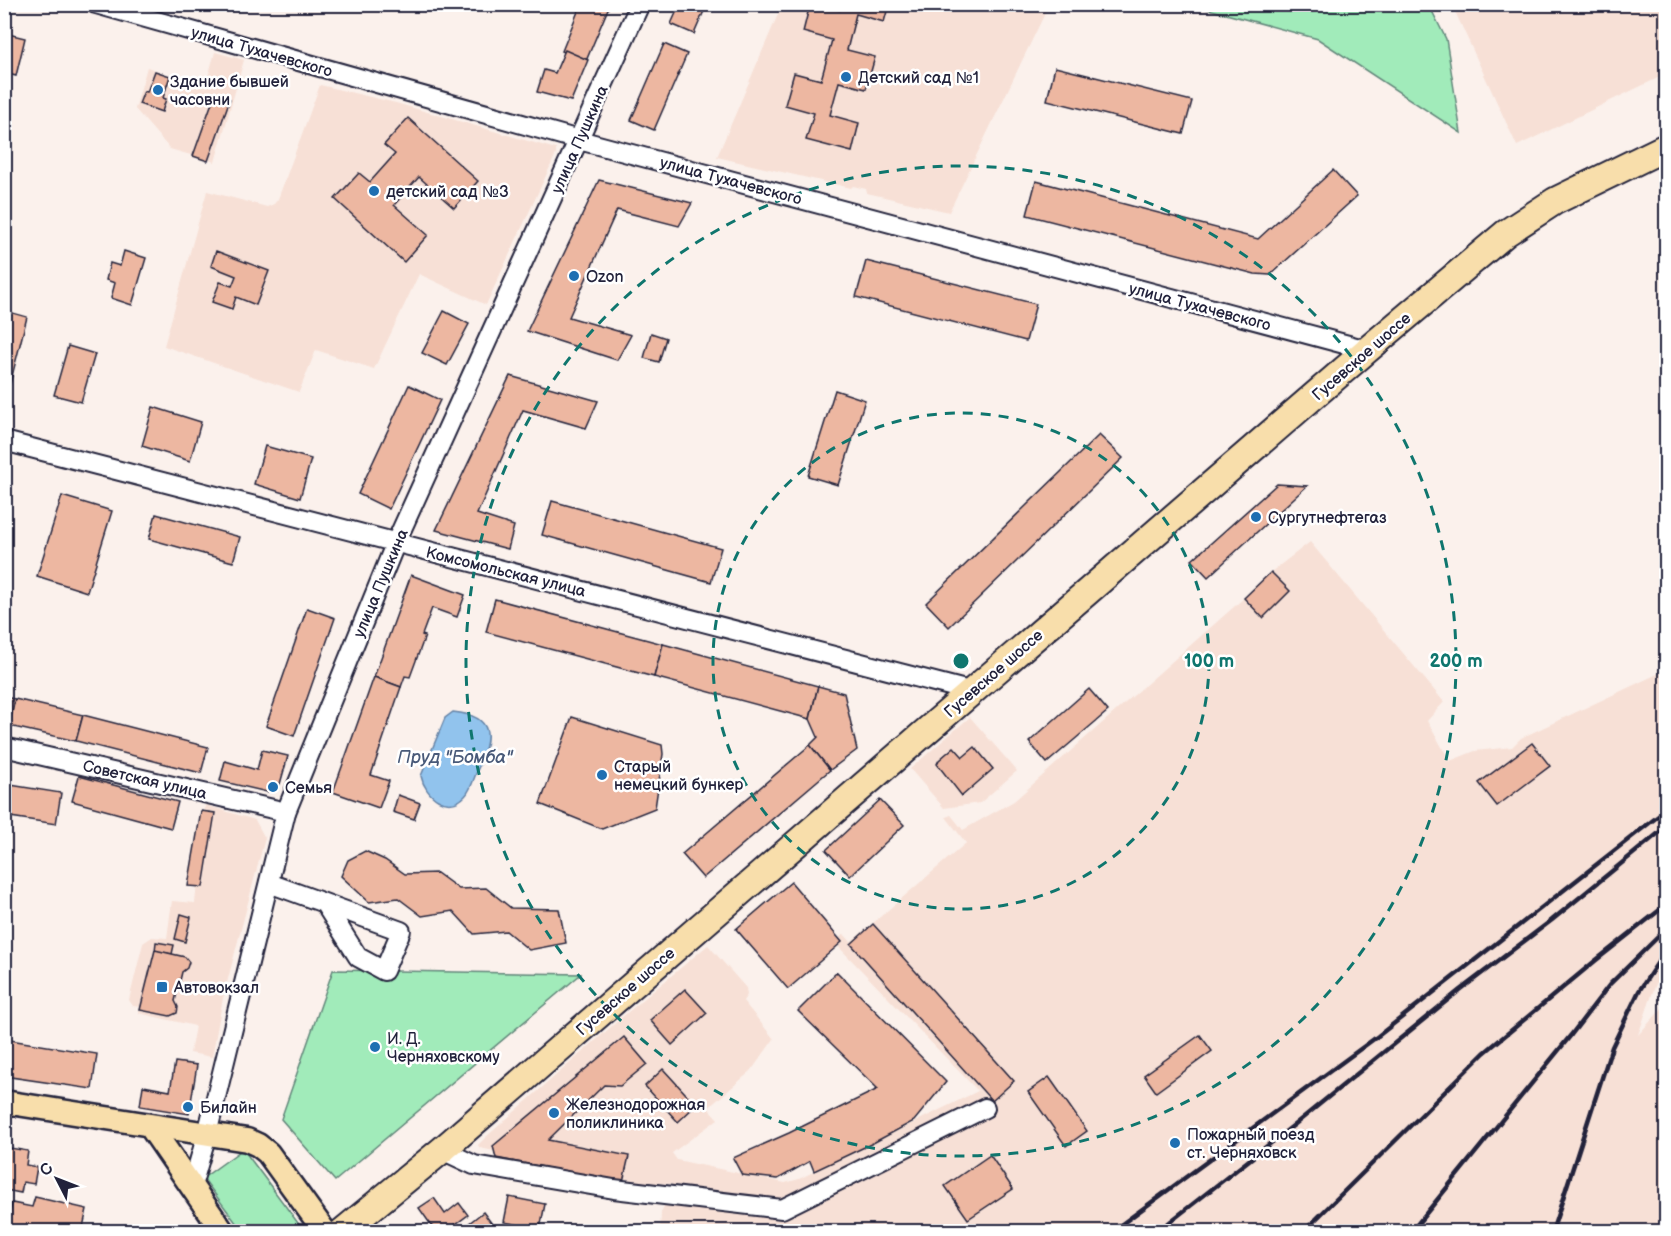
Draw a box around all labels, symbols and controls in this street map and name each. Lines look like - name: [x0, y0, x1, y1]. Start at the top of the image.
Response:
- street label: улица Тухачевского: [189, 23, 334, 82]
- place label: Детский сад №1: [858, 69, 979, 88]
- marker: Детский сад №1: [839, 70, 853, 84]
- place label: Здание бывшей часовни: [170, 73, 289, 110]
- street label: улица Пушкина: [548, 82, 613, 197]
- marker: Здание бывшей часовни: [151, 83, 165, 97]
- street label: улица Тухачевского: [658, 153, 804, 210]
- place label: детский сад №3: [386, 183, 509, 202]
- marker: детский сад №3: [367, 184, 381, 198]
- place label: Ozon: [586, 268, 624, 287]
- marker: Ozon: [567, 269, 581, 283]
- street label: улица Тухачевского: [1127, 279, 1273, 336]
- street label: Гусевское шоссе: [1309, 309, 1415, 405]
- place label: Сургутнефтегаз: [1268, 509, 1387, 528]
- marker: Сургутнефтегаз: [1249, 510, 1263, 524]
- street label: улица Пушкина: [350, 526, 413, 641]
- street label: Комсомольская улица: [424, 543, 588, 602]
- street label: Гусевское шоссе: [941, 626, 1047, 722]
- centre of rings: [951, 651, 971, 671]
- text: 100 m: [1184, 651, 1234, 672]
- text: 200 m: [1429, 651, 1483, 672]
- water label: Пруд "Бомба": [397, 747, 514, 768]
- street label: Советская улица: [81, 757, 209, 804]
- place label: Старый немецкий бункер: [614, 758, 743, 795]
- marker: Старый немецкий бункер: [595, 768, 609, 782]
- place label: Семья: [285, 779, 332, 798]
- marker: Семья: [266, 780, 280, 794]
- street label: Гусевское шоссе: [573, 944, 679, 1040]
- place label: Автовокзал: [173, 979, 259, 998]
- marker: Автовокзал: [155, 980, 169, 994]
- place label: И. Д. Черняховскому: [387, 1030, 500, 1067]
- marker: И. Д. Черняховскому: [368, 1040, 382, 1054]
- place label: Железнодорожная поликлиника: [566, 1096, 705, 1133]
- place label: Билайн: [200, 1099, 257, 1118]
- marker: Билайн: [181, 1100, 195, 1114]
- marker: Железнодорожная поликлиника: [547, 1106, 561, 1120]
- place label: Пожарный поезд ст. Черняховск: [1187, 1126, 1315, 1163]
- marker: Пожарный поезд ст. Черняховск: [1168, 1136, 1182, 1150]
- north arrow: [27, 1149, 87, 1209]
- text: С: [36, 1159, 58, 1180]

